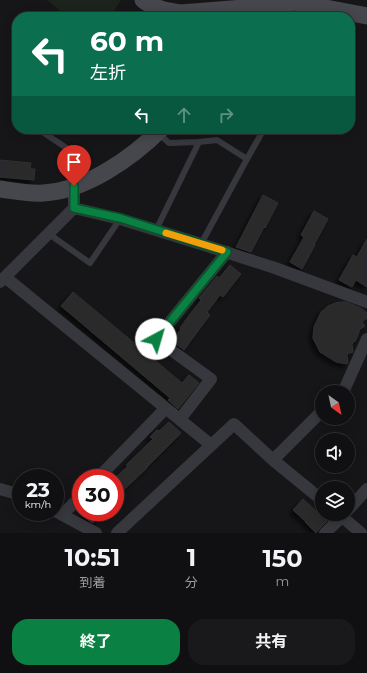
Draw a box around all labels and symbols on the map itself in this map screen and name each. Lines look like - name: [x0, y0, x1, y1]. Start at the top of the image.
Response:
- pin: [57, 145, 91, 186]
- position arrow: [135, 318, 177, 360]
- north arrow: [315, 385, 355, 425]
- speed limit sign: 30: [72, 469, 124, 521]

